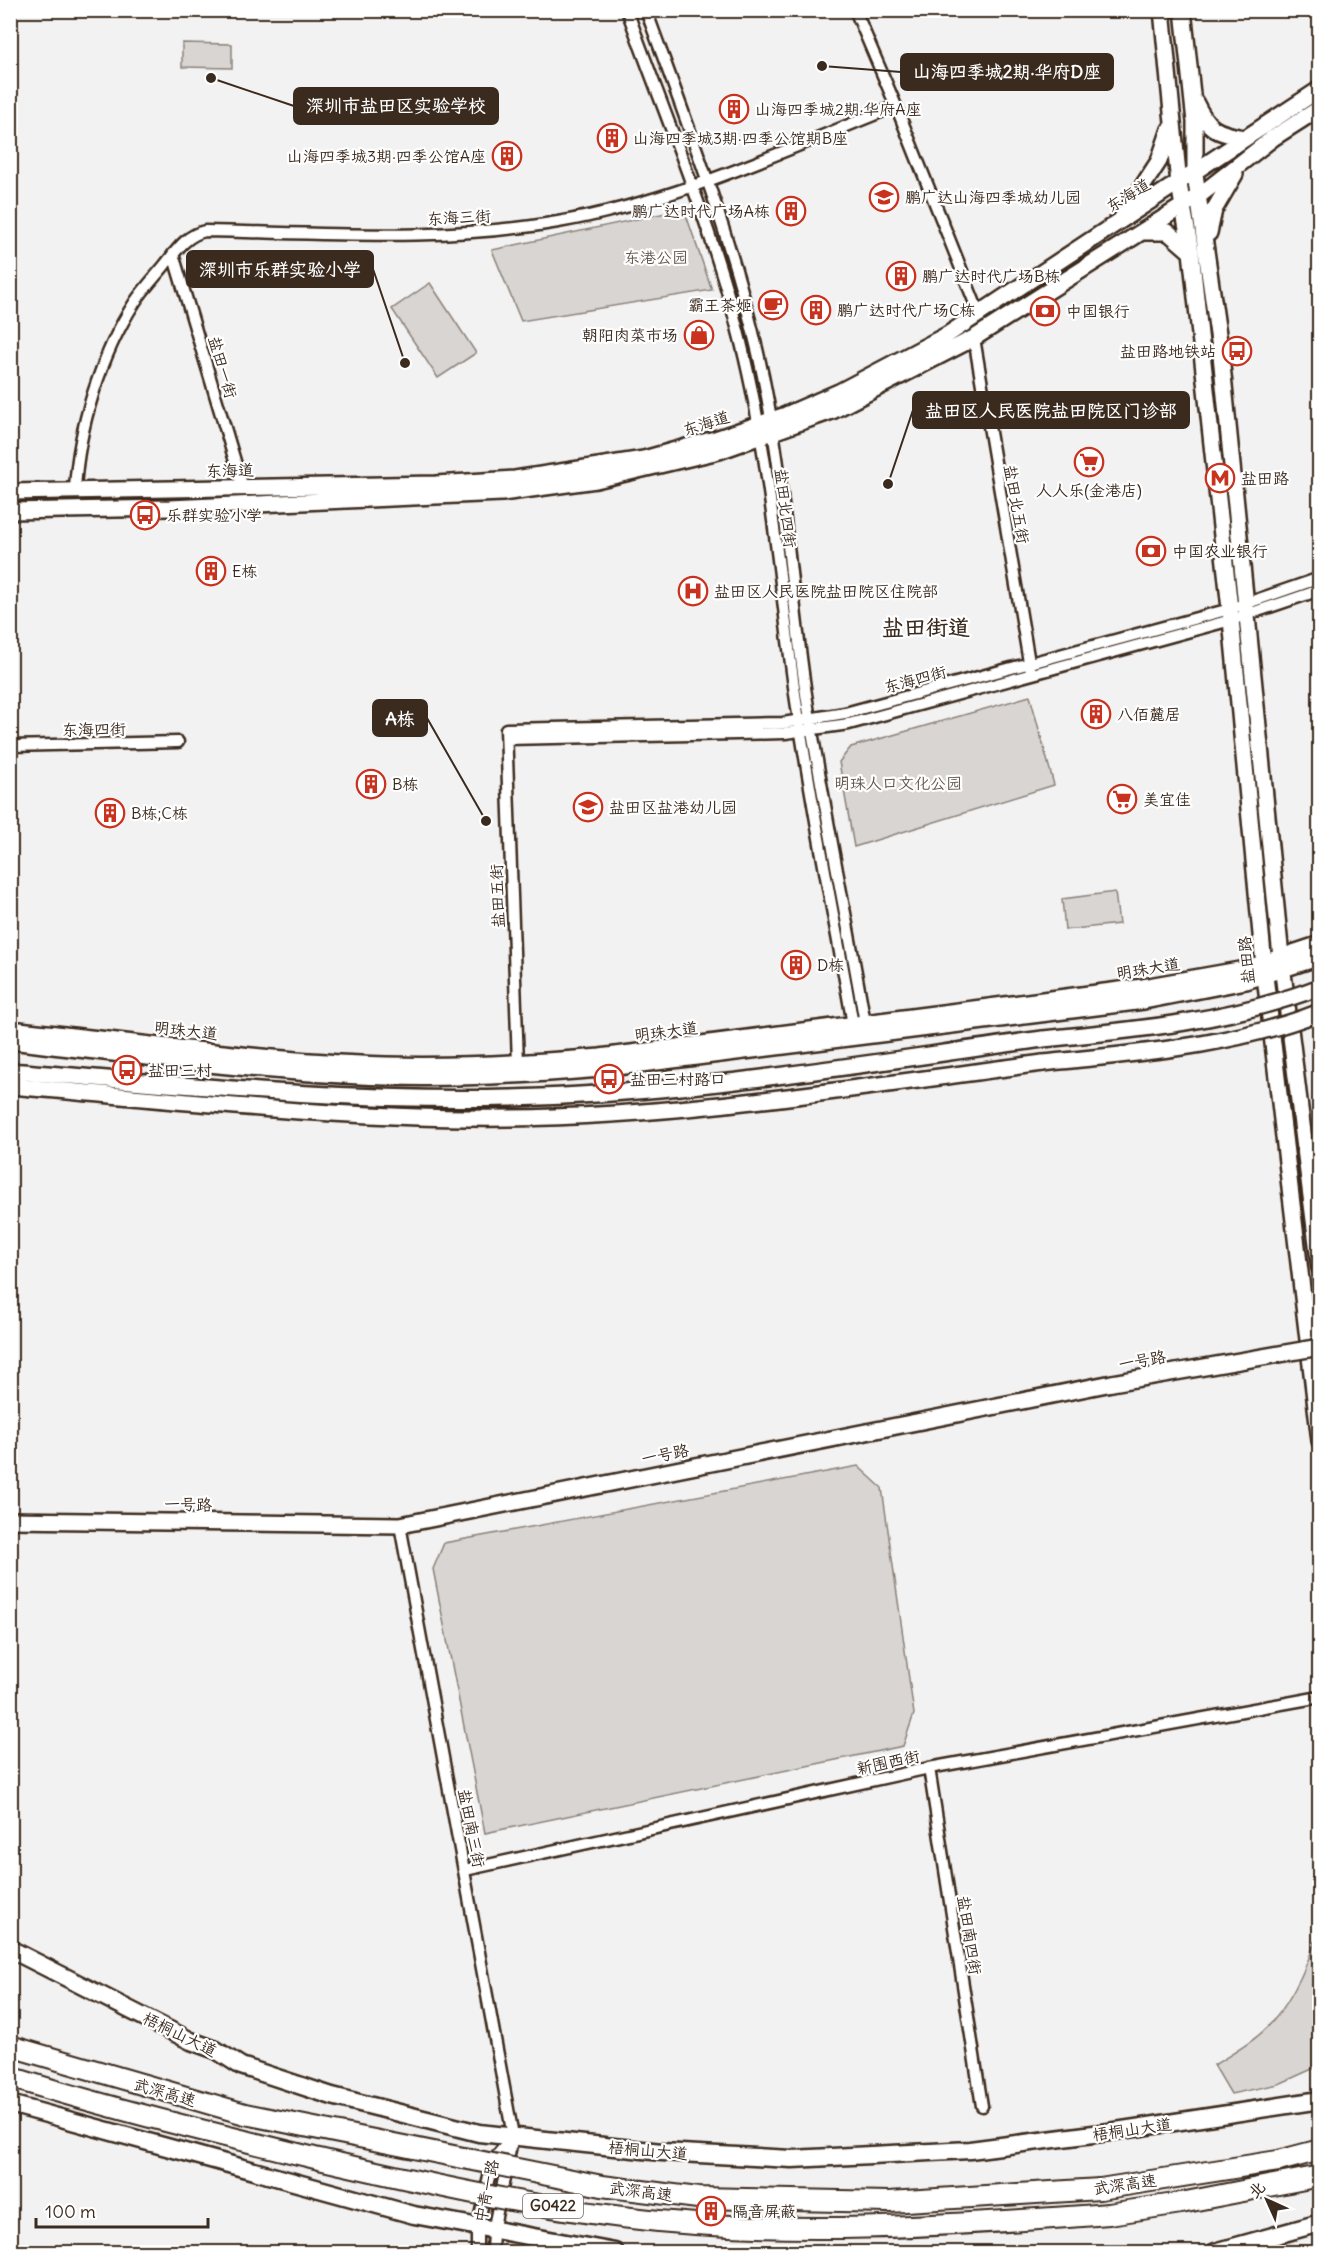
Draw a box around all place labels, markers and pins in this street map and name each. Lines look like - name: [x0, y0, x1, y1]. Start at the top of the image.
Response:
- callout: 山海四季城2期·华府D座: [901, 54, 1113, 90]
- callout: 深圳市盐田区实验学校: [294, 88, 498, 124]
- building icon: 山海四季城2期·华府A座: [718, 93, 750, 125]
- place label: 山海四季城2期·华府A座: [755, 99, 922, 119]
- building icon: 山海四季城3期·四季公馆期B座: [596, 122, 628, 154]
- place label: 山海四季城3期·四季公馆期B座: [633, 128, 848, 148]
- building icon: 山海四季城3期·四季公馆A座: [491, 140, 523, 172]
- place label: 山海四季城3期·四季公馆A座: [287, 146, 486, 166]
- school or university icon: 鹏广达山海四季城幼儿园: [868, 181, 900, 213]
- place label: 鹏广达山海四季城幼儿园: [905, 187, 1081, 207]
- building icon: 鹏广达时代广场A栋: [775, 195, 807, 227]
- place label: 鹏广达时代广场A栋: [632, 201, 770, 221]
- callout: 深圳市乐群实验小学: [187, 251, 373, 287]
- building icon: 鹏广达时代广场B栋: [885, 260, 917, 292]
- place label: 鹏广达时代广场B栋: [922, 266, 1060, 286]
- cafe icon: 霸王茶姬: [757, 289, 789, 321]
- building icon: 鹏广达时代广场C栋: [800, 294, 832, 326]
- place label: 霸王茶姬: [688, 295, 752, 315]
- bank icon: 中国银行: [1029, 295, 1061, 327]
- place label: 鹏广达时代广场C栋: [837, 300, 976, 320]
- place label: 中国银行: [1066, 301, 1130, 321]
- shop icon: 朝阳肉菜市场: [683, 319, 715, 351]
- place label: 朝阳肉菜市场: [582, 325, 678, 345]
- bus stop icon: 盐田路地铁站: [1221, 335, 1253, 367]
- place label: 盐田路地铁站: [1120, 341, 1216, 361]
- callout: 盐田区人民医院盐田院区门诊部: [913, 392, 1189, 428]
- supermarket icon: 人人乐(金港店): [1073, 446, 1105, 478]
- metro station icon: 盐田路: [1204, 462, 1236, 494]
- place label: 盐田路: [1241, 468, 1289, 488]
- place label: 人人乐(金港店): [1036, 480, 1142, 500]
- bus stop icon: 乐群实验小学: [129, 499, 161, 531]
- place label: 乐群实验小学: [166, 505, 262, 525]
- bank icon: 中国农业银行: [1135, 535, 1167, 567]
- place label: 中国农业银行: [1172, 541, 1268, 561]
- building icon: E栋: [195, 555, 227, 587]
- place label: E栋: [232, 561, 257, 581]
- hospital icon: 盐田区人民医院盐田院区住院部: [677, 575, 709, 607]
- place label: 盐田区人民医院盐田院区住院部: [714, 581, 938, 601]
- building icon: 八佰麓居: [1080, 698, 1112, 730]
- callout: A栋: [373, 700, 427, 736]
- place label: 八佰麓居: [1117, 704, 1181, 724]
- building icon: B栋: [355, 768, 387, 800]
- place label: B栋: [392, 774, 418, 794]
- supermarket icon: 美宜佳: [1106, 783, 1138, 815]
- place label: 美宜佳: [1143, 789, 1191, 809]
- school or university icon: 盐田区盐港幼儿园: [572, 791, 604, 823]
- building icon: B栋;C栋: [94, 797, 126, 829]
- place label: 盐田区盐港幼儿园: [609, 797, 737, 817]
- place label: B栋;C栋: [131, 803, 188, 823]
- building icon: D栋: [780, 949, 812, 981]
- place label: D栋: [817, 955, 844, 975]
- bus stop icon: 盐田三村: [111, 1054, 143, 1086]
- place label: 盐田三村: [148, 1060, 212, 1080]
- bus stop icon: 盐田三村路口: [593, 1063, 625, 1095]
- place label: 盐田三村路口: [630, 1069, 726, 1089]
- building icon: 隔音屏蔽: [695, 2195, 727, 2227]
- place label: 隔音屏蔽: [732, 2201, 796, 2221]

